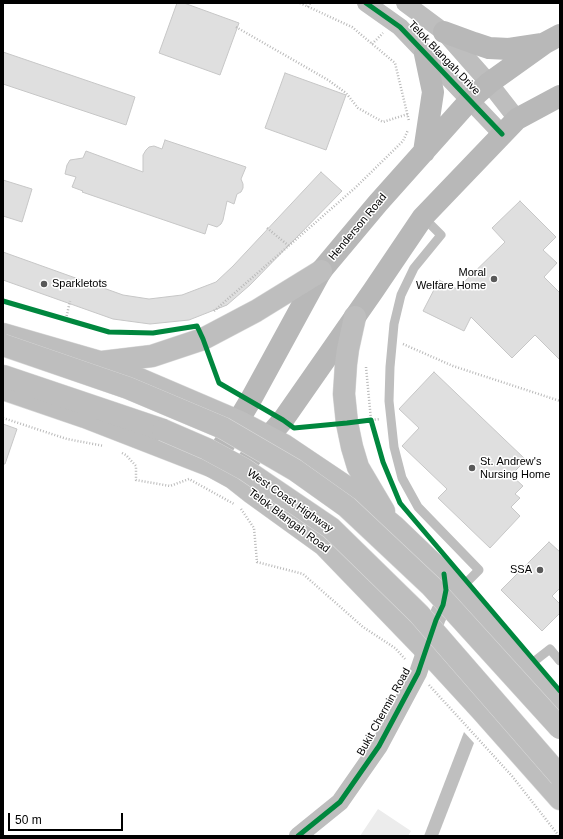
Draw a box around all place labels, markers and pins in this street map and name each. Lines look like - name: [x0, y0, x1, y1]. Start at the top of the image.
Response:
- place label: Moral Welfare Home: [416, 266, 486, 292]
- marker: Moral Welfare Home: [489, 274, 499, 284]
- place label: Sparkletots: [52, 277, 107, 291]
- marker: Sparkletots: [39, 279, 49, 289]
- place label: St. Andrew's Nursing Home: [480, 455, 550, 481]
- marker: St. Andrew's Nursing Home: [467, 463, 477, 473]
- place label: SSA: [510, 563, 532, 577]
- marker: SSA: [535, 565, 545, 575]

